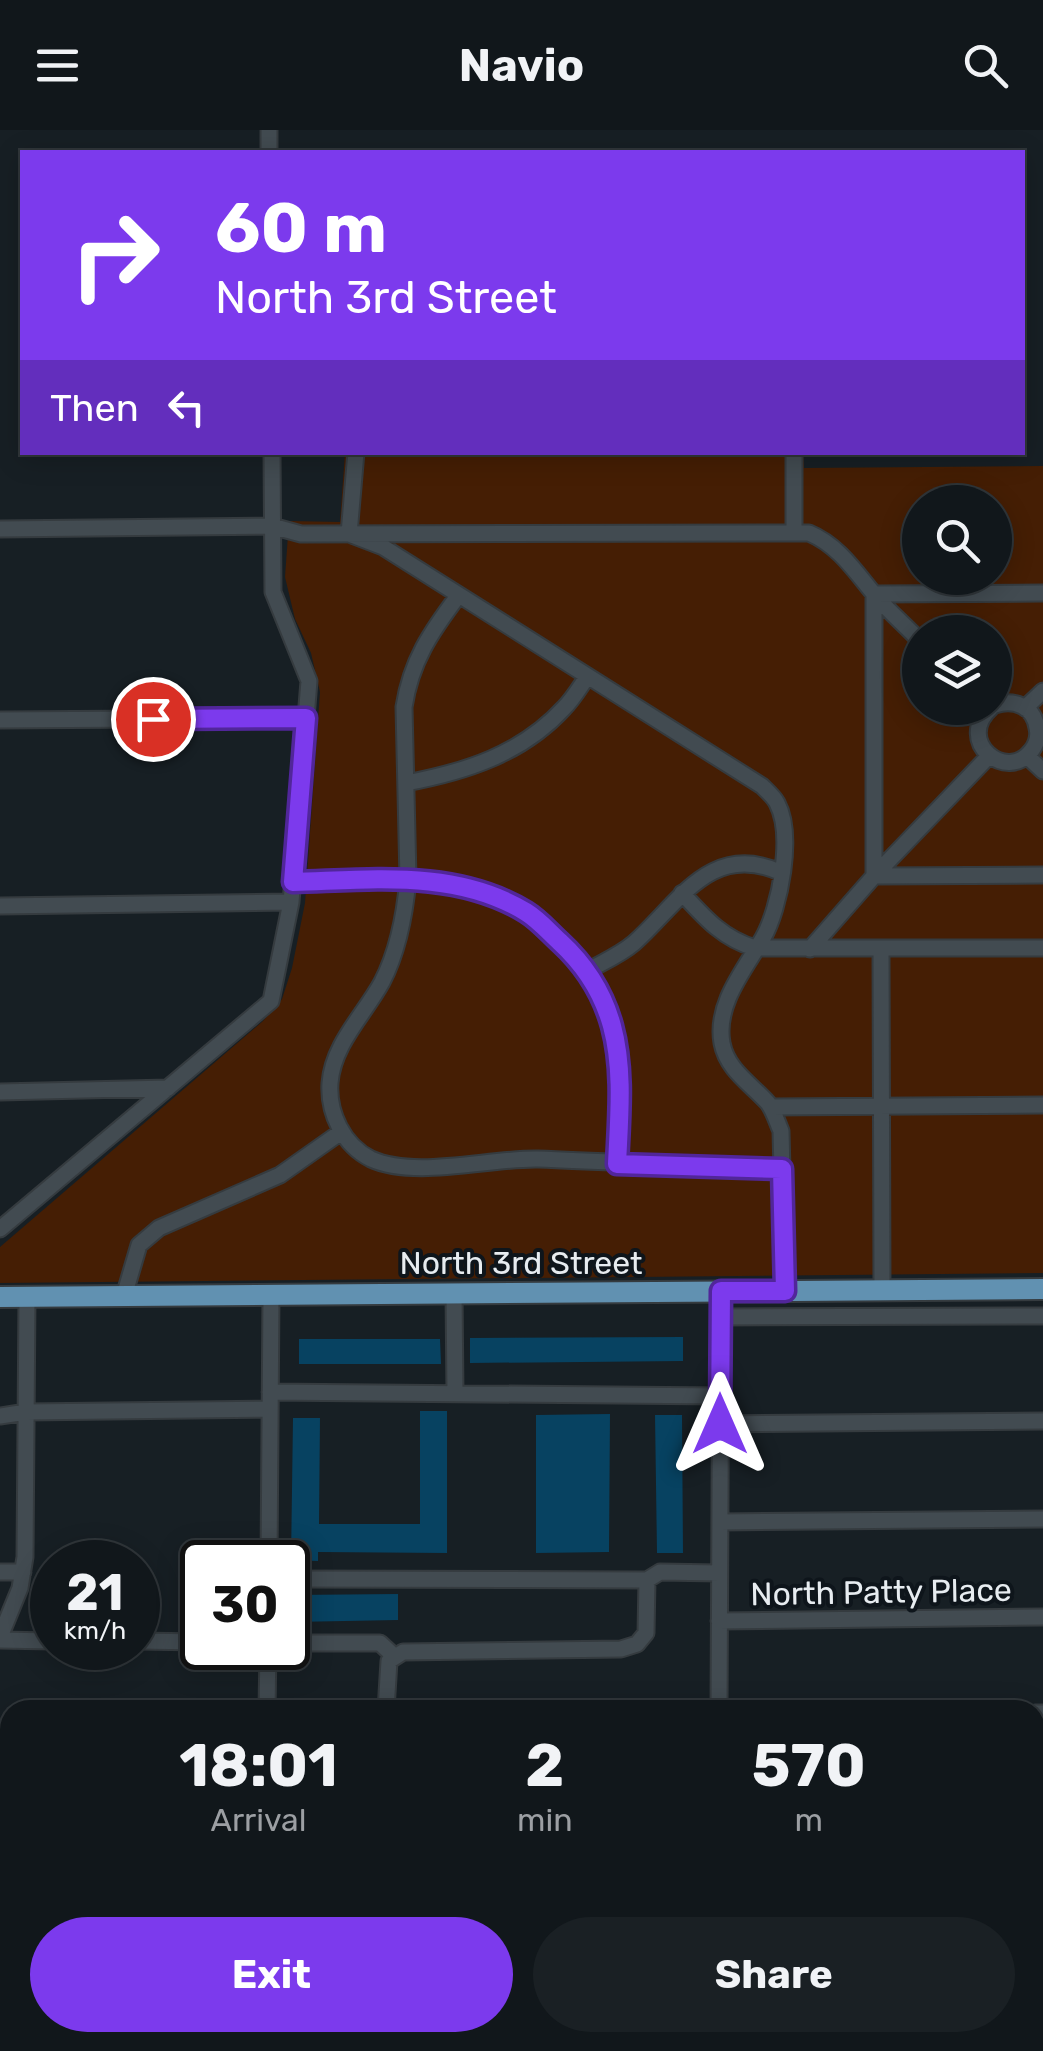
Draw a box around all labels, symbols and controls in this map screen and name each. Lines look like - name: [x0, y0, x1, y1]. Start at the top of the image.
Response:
- icon: menu: [30, 38, 85, 93]
- icon: search: [958, 38, 1013, 93]
- text: Navio: [459, 39, 584, 92]
- text: 60 m: [215, 187, 387, 270]
- icon: right: [50, 190, 180, 320]
- text: North 3rd Street: [215, 271, 557, 324]
- icon: left: [159, 380, 214, 435]
- text: Then: [50, 385, 139, 431]
- map controls: [902, 485, 1012, 725]
- button: search: [902, 485, 1012, 595]
- button: layers: [902, 615, 1012, 725]
- pin: [111, 677, 196, 762]
- icon: arrive: [126, 692, 181, 747]
- street label: North 3rd Street: [399, 1244, 643, 1282]
- position arrow: [668, 1372, 772, 1476]
- speed limit sign: 30: [180, 1540, 310, 1670]
- text: 21: [66, 1563, 124, 1623]
- street label: North Patty Place: [750, 1571, 1012, 1613]
- text: km/h: [64, 1616, 126, 1645]
- text: 18:01: [179, 1730, 338, 1801]
- text: 2: [525, 1730, 564, 1801]
- text: 570: [752, 1730, 866, 1801]
- text: Arrival: [210, 1801, 307, 1839]
- text: min: [517, 1801, 573, 1839]
- text: m: [795, 1801, 823, 1839]
- button: Exit: [30, 1917, 513, 2032]
- button: Share: [533, 1917, 1015, 2032]

